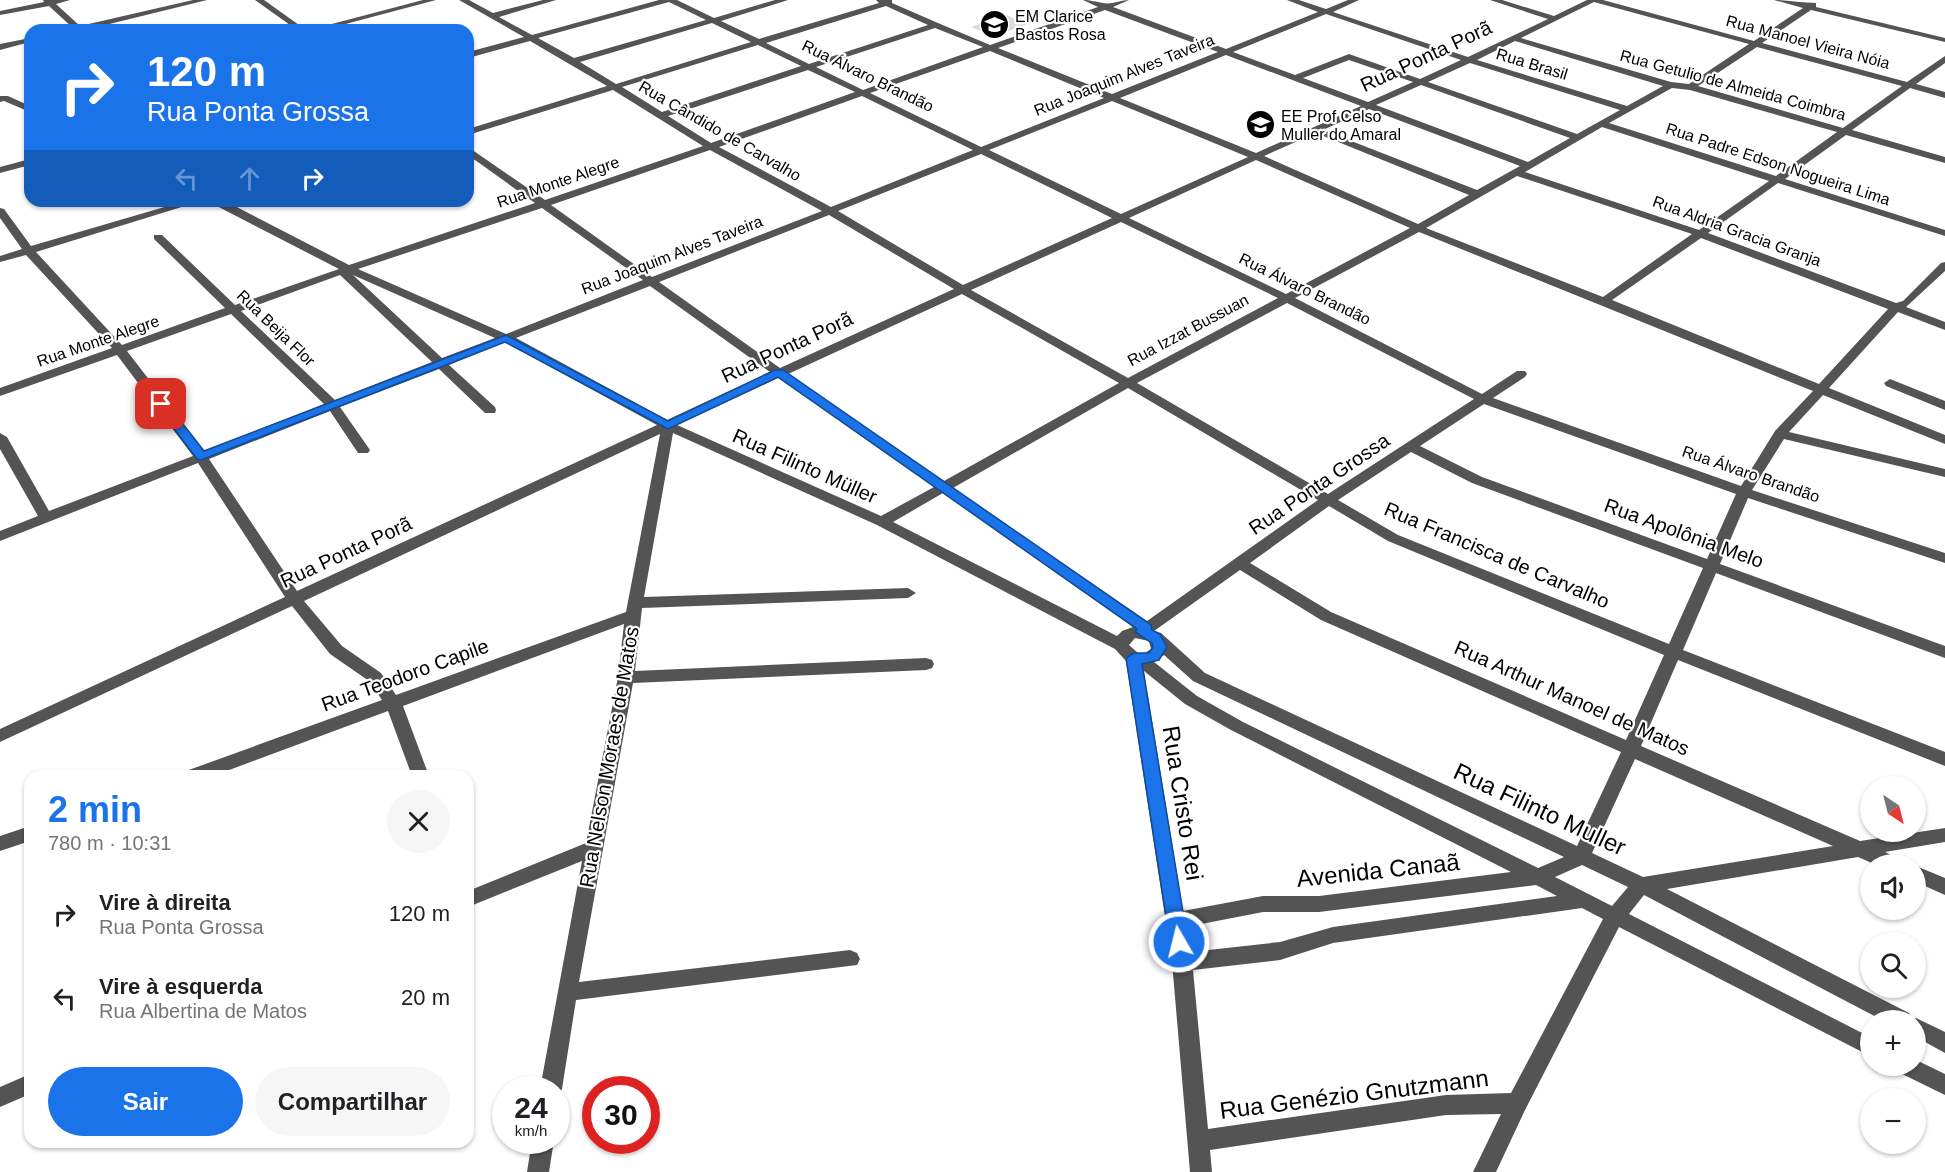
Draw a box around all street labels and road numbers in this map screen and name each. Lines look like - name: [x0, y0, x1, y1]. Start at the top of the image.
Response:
- street label: Rua Manoel Vieira Nóia: [1724, 12, 1892, 72]
- street label: Rua Ponta Porã: [1357, 16, 1496, 96]
- street label: Rua Joaquim Alves Taveira: [1031, 31, 1217, 119]
- street label: Rua Álvaro Brandão: [800, 36, 937, 115]
- street label: Rua Brasil: [1494, 45, 1570, 83]
- street label: Rua Getulio de Almeida Coimbra: [1618, 47, 1848, 123]
- street label: Rua Cândido de Carvalho: [636, 78, 804, 184]
- street label: Rua Padre Edson Nogueira Lima: [1664, 120, 1892, 208]
- street label: Rua Monte Alegre: [495, 153, 621, 211]
- street label: Rua Aldria Gracia Granja: [1651, 193, 1824, 269]
- street label: Rua Joaquim Alves Taveira: [579, 213, 765, 297]
- street label: Rua Álvaro Brandão: [1237, 249, 1374, 328]
- street label: Rua Beija Flor: [234, 287, 319, 370]
- street label: Rua Izzat Bussuan: [1125, 291, 1251, 369]
- street label: Rua Ponta Porã: [718, 307, 857, 387]
- street label: Rua Monte Alegre: [35, 312, 161, 370]
- street label: Rua Filinto Müller: [729, 424, 881, 508]
- street label: Rua Ponta Grossa: [1245, 428, 1394, 539]
- street label: Rua Álvaro Brandão: [1680, 442, 1822, 506]
- street label: Rua Apolônia Melo: [1601, 494, 1767, 572]
- street label: Rua Francisca de Carvalho: [1381, 498, 1613, 612]
- street label: Rua Ponta Porã: [277, 512, 416, 592]
- street label: Rua Nelson Moraes de Matos: [575, 625, 643, 889]
- street label: Rua Teodoro Capile: [318, 634, 492, 716]
- street label: Rua Arthur Manoel de Matos: [1451, 636, 1693, 760]
- street label: Rua Cristo Rei: [1157, 724, 1209, 882]
- street label: Rua Filinto Muller: [1450, 757, 1630, 861]
- street label: Avenida Canaã: [1295, 848, 1461, 892]
- street label: Rua Genézio Gnutzmann: [1218, 1064, 1490, 1124]

